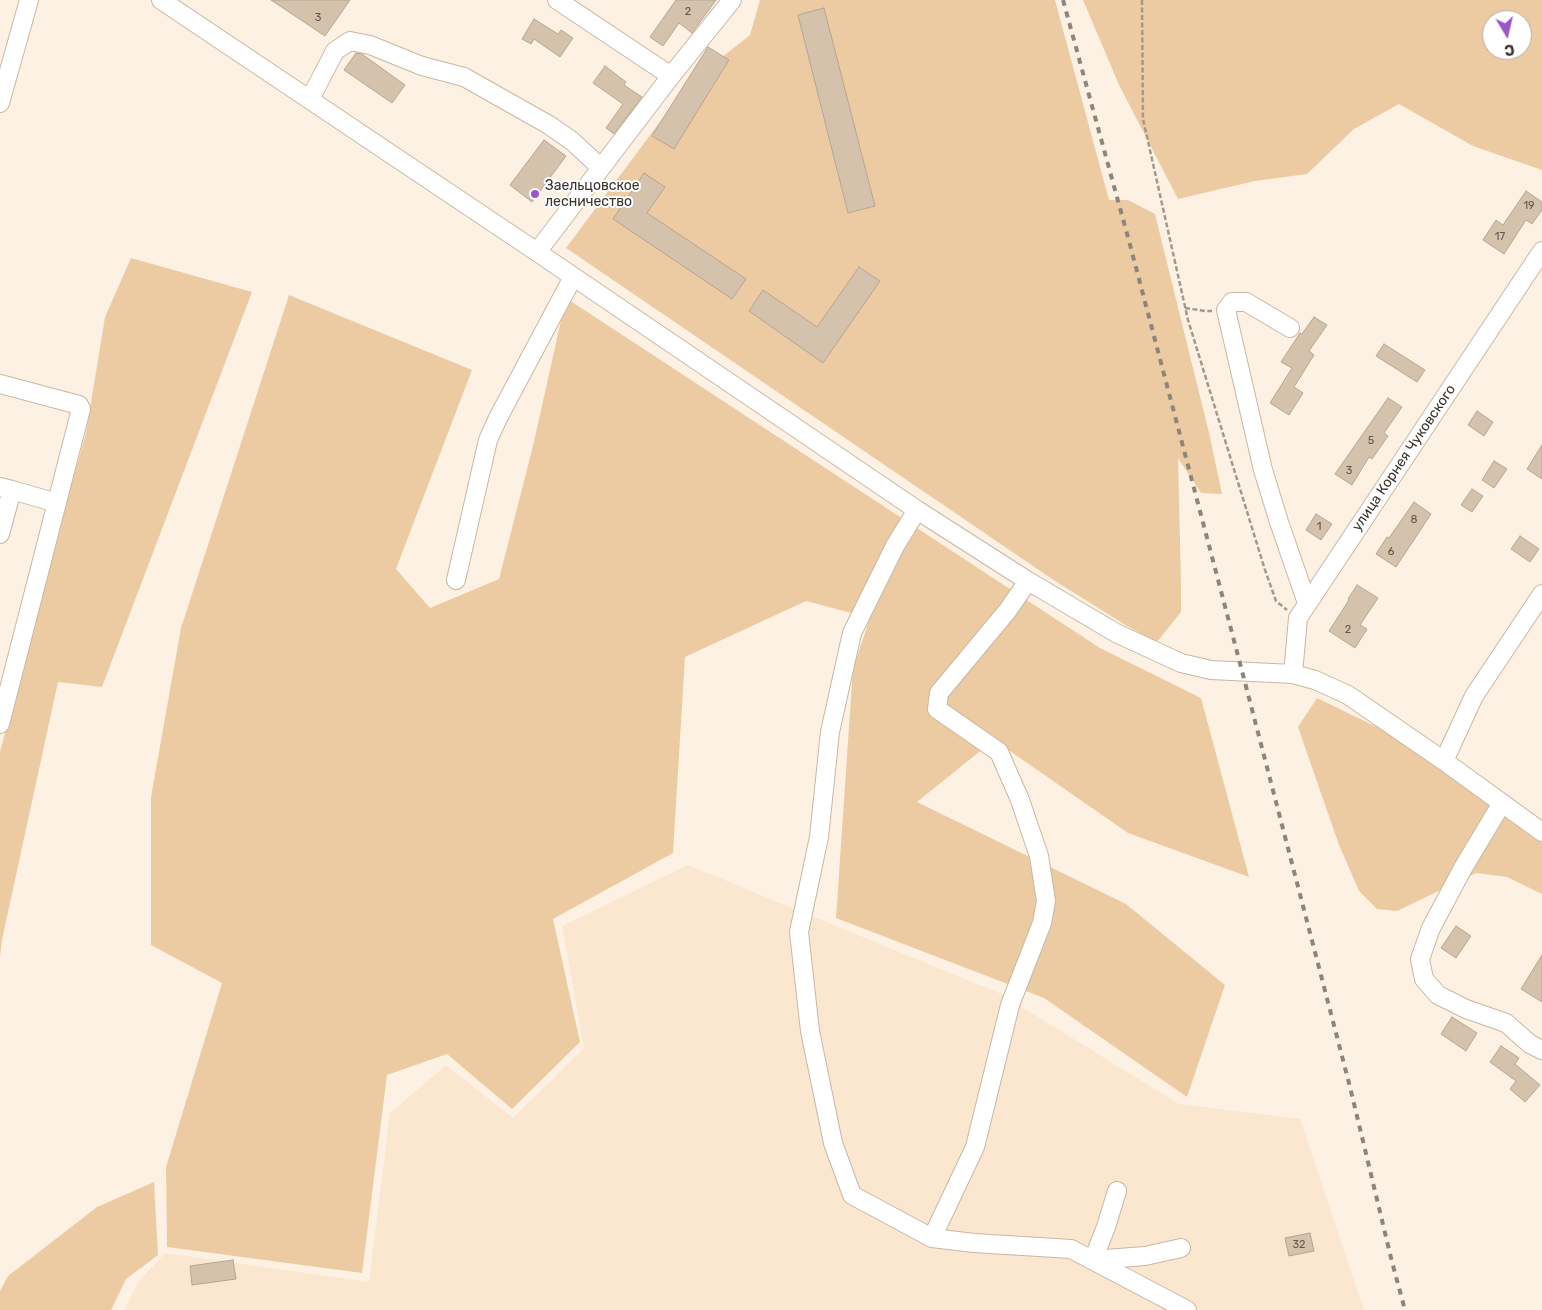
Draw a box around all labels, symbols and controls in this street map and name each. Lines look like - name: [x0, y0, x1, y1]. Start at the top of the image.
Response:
- house number: 2: [685, 5, 691, 19]
- north arrow: [1482, 10, 1532, 60]
- house number: 3: [315, 11, 321, 25]
- text: С: [1503, 40, 1515, 58]
- place label: Заельцовское лесничество: [545, 178, 640, 210]
- marker: Заельцовское лесничество: [529, 188, 541, 200]
- house number: 19: [1523, 199, 1535, 213]
- house number: 17: [1495, 230, 1505, 244]
- street label: улица Корнея Чуковского: [1349, 382, 1459, 534]
- house number: 5: [1368, 434, 1374, 448]
- house number: 3: [1346, 464, 1352, 478]
- house number: 8: [1411, 513, 1417, 527]
- house number: 1: [1317, 520, 1321, 534]
- house number: 6: [1388, 545, 1394, 559]
- house number: 2: [1345, 623, 1351, 637]
- house number: 32: [1292, 1238, 1306, 1252]

